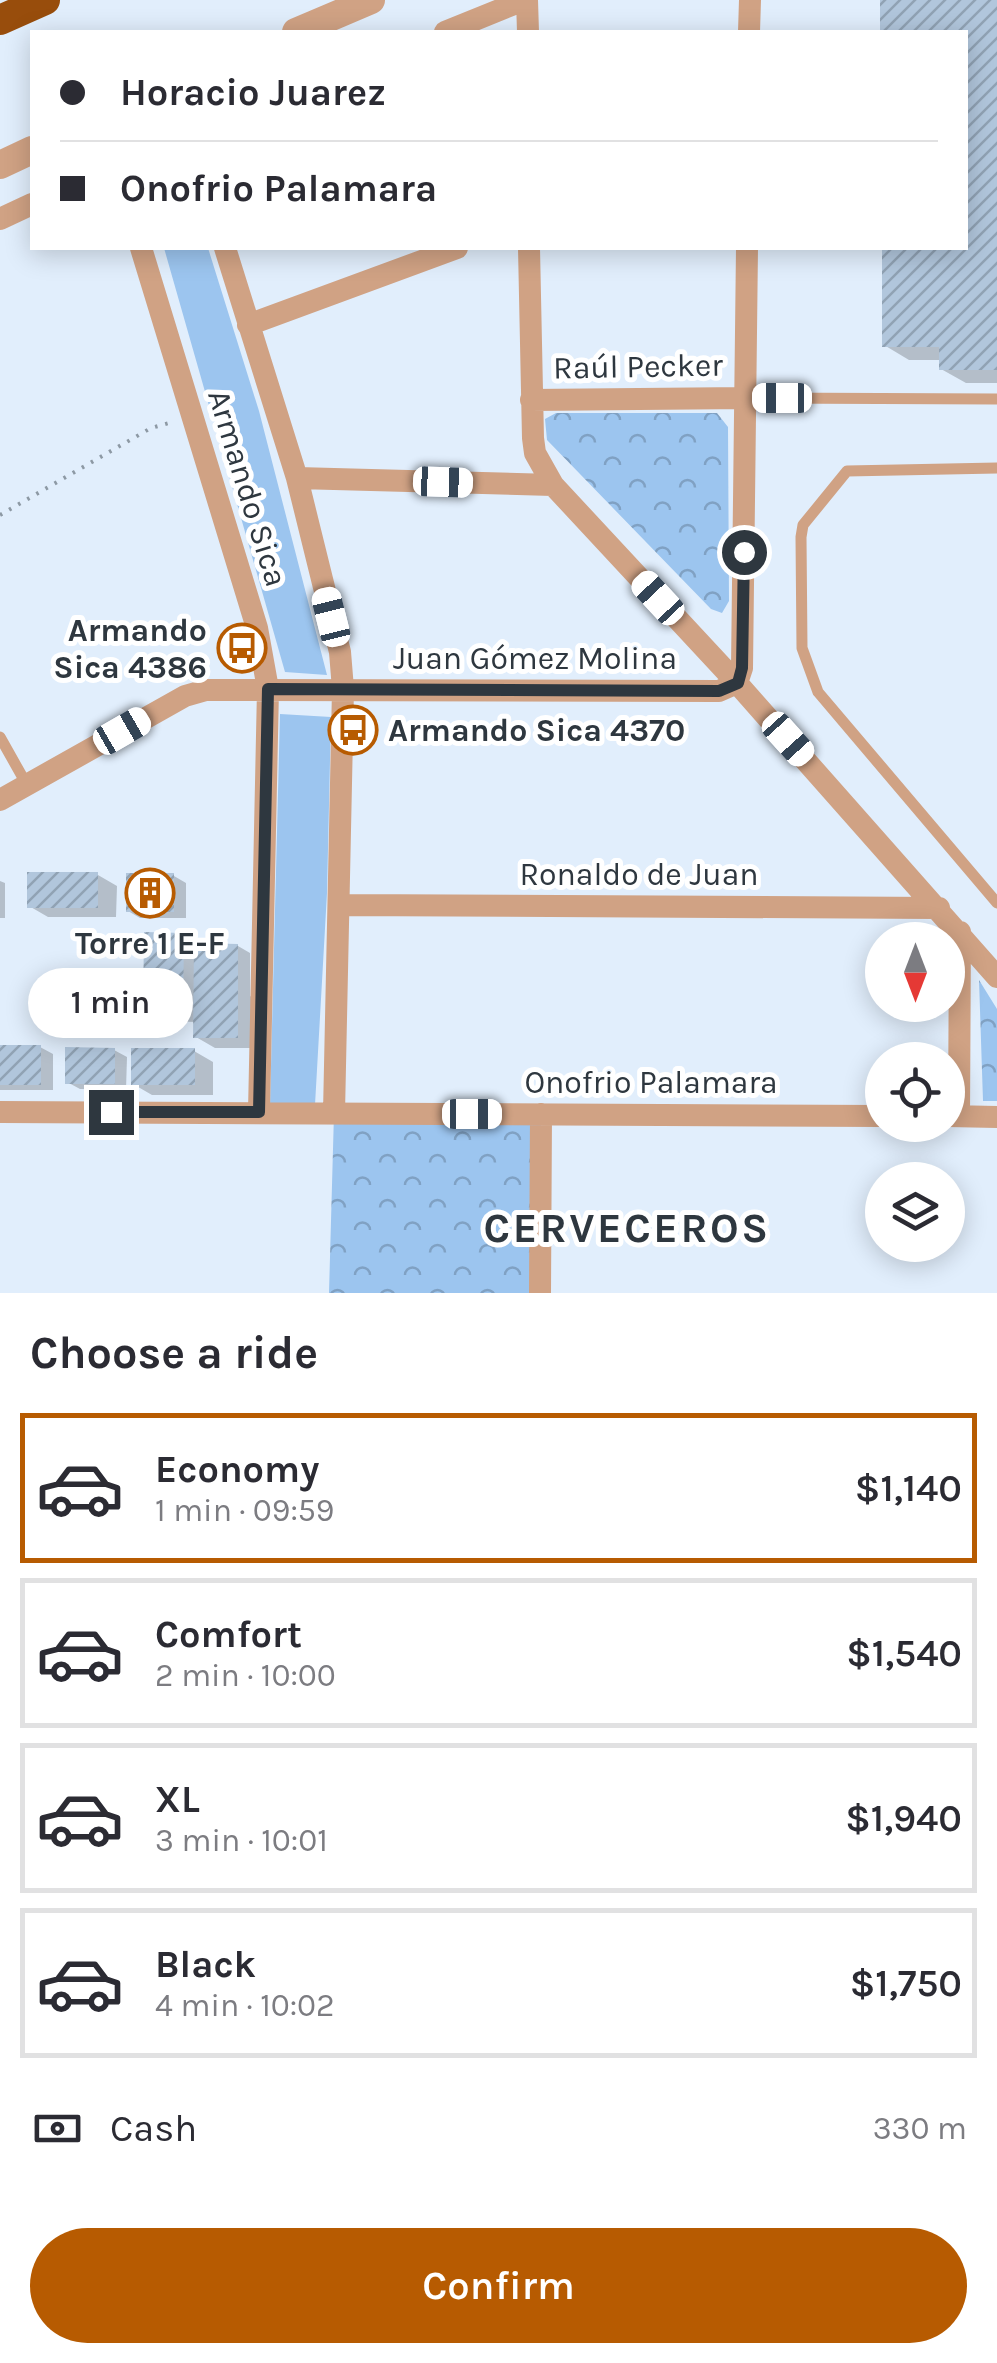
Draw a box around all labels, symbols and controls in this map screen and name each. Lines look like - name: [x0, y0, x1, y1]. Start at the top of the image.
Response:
- text: Horacio Juarez: [120, 70, 386, 115]
- text: Onofrio Palamara: [120, 166, 437, 211]
- street label: Raúl Pecker: [553, 347, 724, 386]
- car: [752, 383, 812, 413]
- street label: Armando Sica: [200, 385, 295, 591]
- car: [412, 466, 474, 498]
- route start: [722, 530, 767, 575]
- car: [627, 566, 689, 630]
- car: [309, 584, 353, 650]
- place label: Armando Sica 4386: [53, 612, 207, 686]
- bus stop icon: Armando Sica 4386: [216, 622, 268, 674]
- street label: Juan Gómez Molina: [393, 640, 677, 677]
- car: [89, 703, 155, 759]
- bus stop icon: Armando Sica 4370: [327, 704, 379, 756]
- car: [757, 707, 819, 771]
- place label: Armando Sica 4370: [388, 712, 685, 749]
- street label: Ronaldo de Juan: [519, 856, 759, 893]
- building icon: Torre 1 E-F: [124, 867, 176, 919]
- north arrow: [865, 922, 965, 1022]
- map controls: [865, 922, 965, 1262]
- place label: Torre 1 E-F: [75, 925, 225, 962]
- callout: 1 min: [28, 967, 194, 1037]
- text: 1 min: [71, 984, 150, 1021]
- button: locate: [865, 1042, 965, 1142]
- street label: Onofrio Palamara: [524, 1064, 778, 1101]
- route end: [89, 1090, 134, 1135]
- car: [442, 1099, 502, 1129]
- button: layers: [865, 1162, 965, 1262]
- district label: CERVECEROS: [484, 1203, 770, 1253]
- text: Choose a ride: [30, 1327, 318, 1379]
- icon: car: [35, 1443, 125, 1533]
- text: Economy: [155, 1447, 319, 1492]
- text: $1,140: [855, 1466, 962, 1511]
- text: 1 min · 09:59: [155, 1492, 334, 1529]
- icon: car: [35, 1608, 125, 1698]
- text: Comfort: [155, 1612, 302, 1657]
- text: $1,540: [846, 1631, 962, 1676]
- text: 2 min · 10:00: [155, 1657, 336, 1694]
- icon: car: [35, 1773, 125, 1863]
- text: XL: [155, 1777, 200, 1822]
- text: $1,940: [845, 1796, 962, 1841]
- text: 3 min · 10:01: [155, 1822, 328, 1859]
- icon: car: [35, 1938, 125, 2028]
- text: Black: [155, 1942, 256, 1987]
- text: $1,750: [850, 1961, 962, 2006]
- text: 4 min · 10:02: [155, 1987, 335, 2024]
- icon: cash: [30, 2101, 85, 2156]
- text: Cash: [110, 2106, 197, 2151]
- text: 330 m: [873, 2110, 967, 2147]
- button: Confirm: [30, 2228, 967, 2343]

